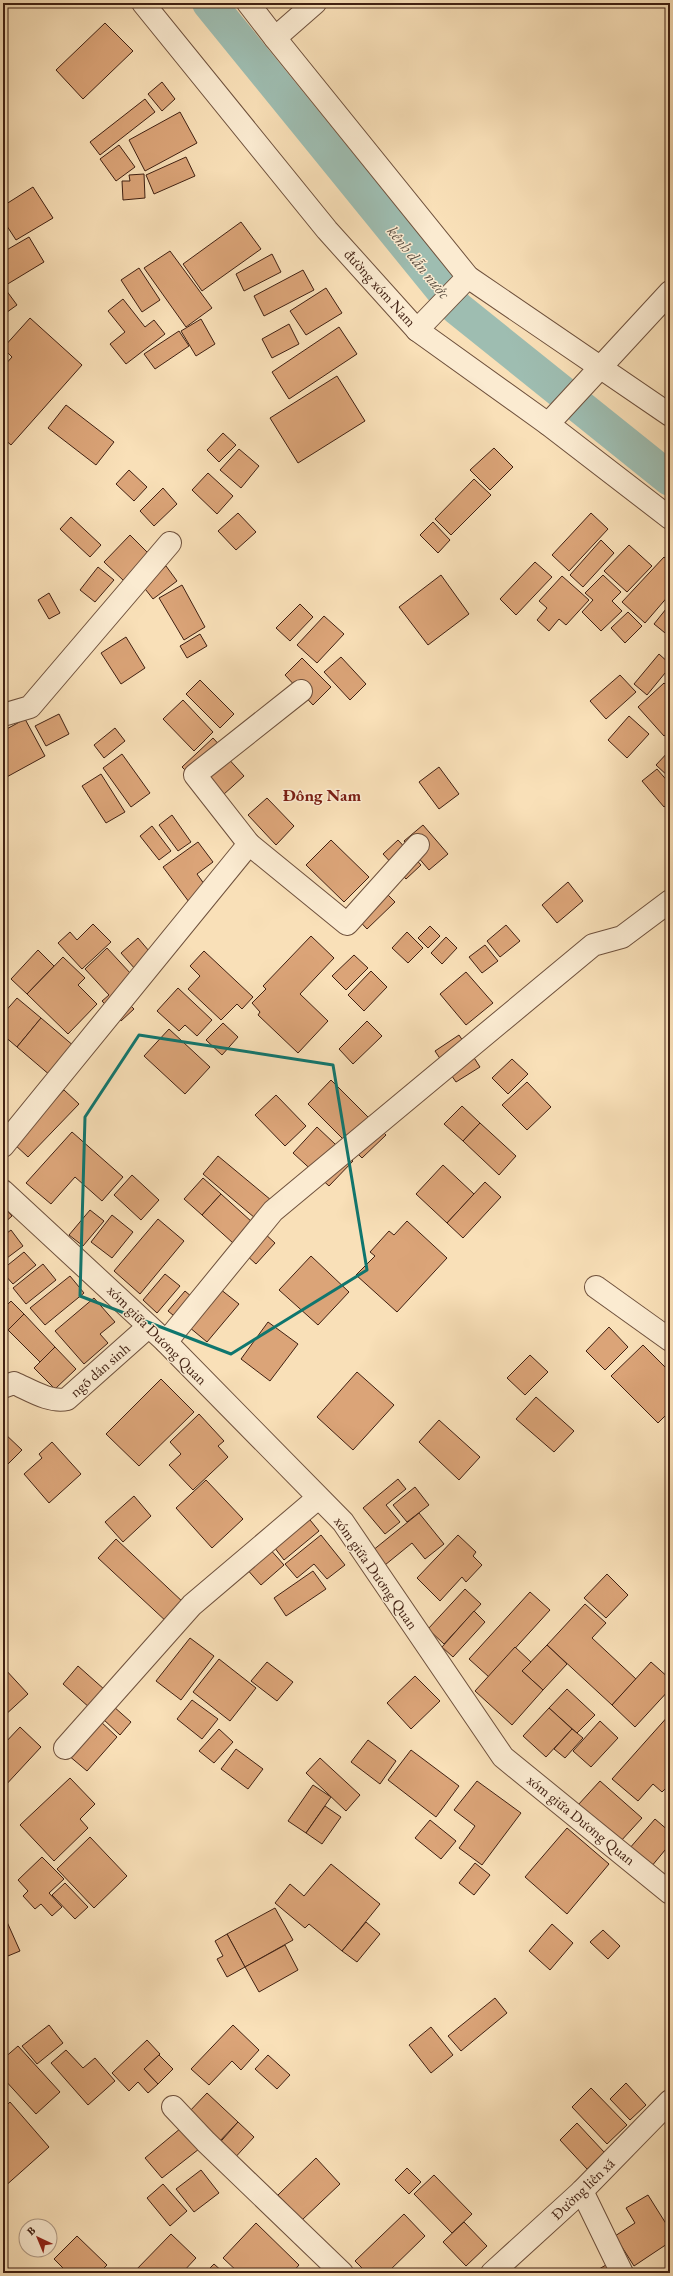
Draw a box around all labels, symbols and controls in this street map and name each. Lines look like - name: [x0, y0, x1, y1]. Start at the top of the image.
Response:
- water label: kênh dẫn nước: [383, 221, 455, 304]
- street label: đường xóm Nam: [340, 245, 421, 331]
- district label: Đông Nam: [283, 784, 361, 806]
- street label: xóm giữa Dương Quan: [103, 1281, 211, 1389]
- street label: ngõ dân sinh: [66, 1338, 134, 1401]
- street label: xóm giữa Dương Quan: [330, 1512, 423, 1633]
- street label: xóm giữa Dương Quan: [523, 1770, 639, 1869]
- street label: Đường liên xã: [547, 2154, 618, 2224]
- north arrow: [18, 2218, 58, 2258]
- text: B: [24, 2223, 38, 2238]

